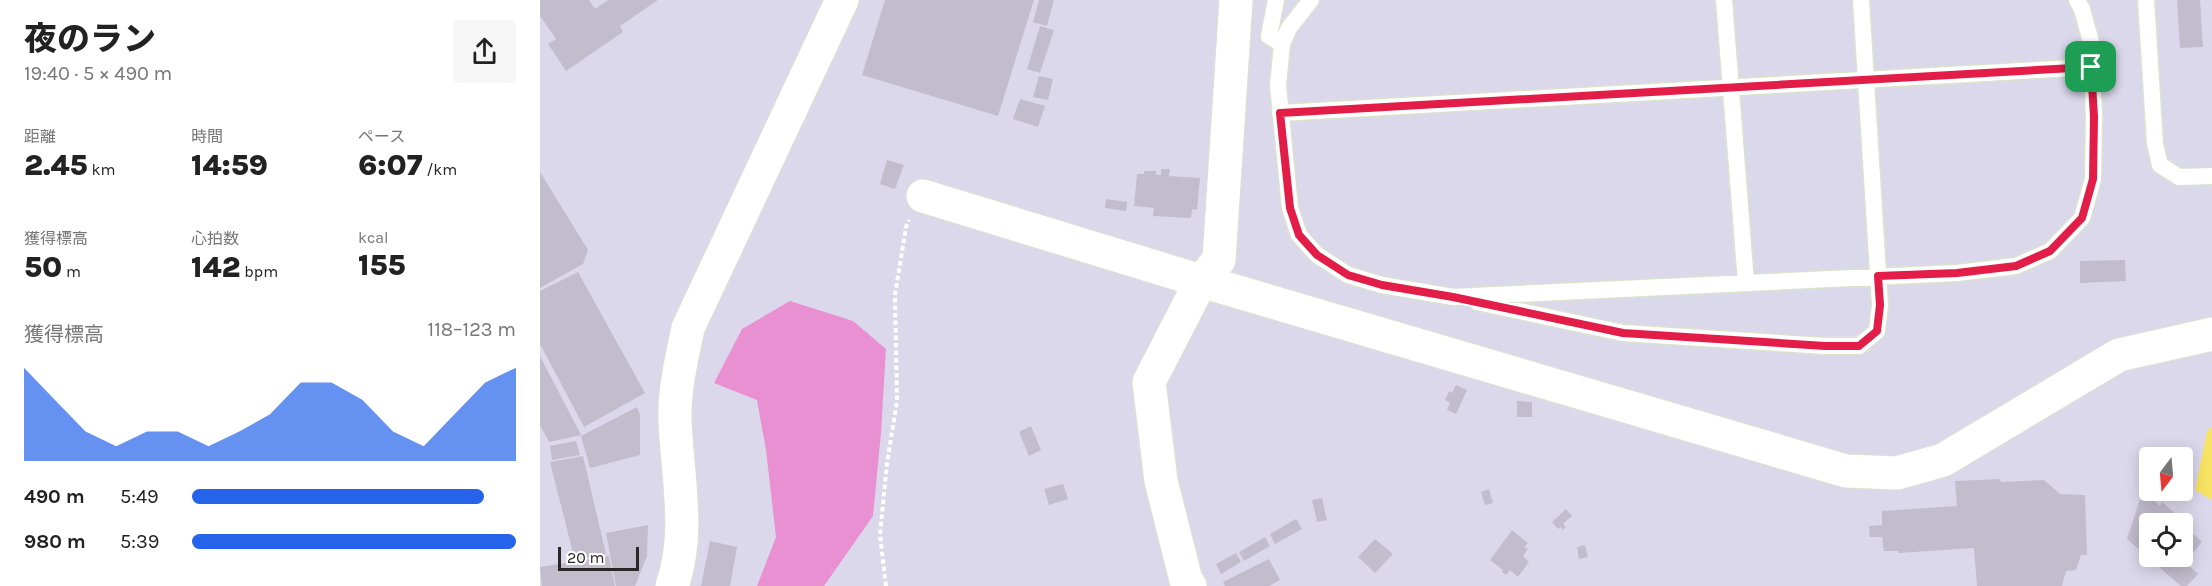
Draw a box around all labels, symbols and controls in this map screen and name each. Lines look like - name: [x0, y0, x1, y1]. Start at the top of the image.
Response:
- text: 夜のラン: [24, 20, 156, 58]
- button: share: [453, 20, 516, 83]
- pin: [2065, 41, 2116, 92]
- icon: arrive: [2074, 50, 2107, 83]
- text: 19:40 · 5 × 490 m: [24, 62, 172, 85]
- text: 距離: [24, 127, 56, 146]
- text: 時間: [191, 127, 223, 146]
- text: ペース: [358, 127, 405, 146]
- text: 2.45: [24, 147, 88, 183]
- text: 14:59: [191, 147, 268, 183]
- text: 6:07: [358, 147, 423, 183]
- text: km: [88, 160, 115, 179]
- text: /km: [423, 160, 457, 179]
- text: kcal: [358, 228, 389, 247]
- text: 獲得標高: [24, 229, 88, 248]
- text: 心拍数: [191, 229, 239, 248]
- text: 155: [358, 247, 406, 283]
- text: 50: [24, 249, 62, 285]
- text: 142: [191, 249, 241, 285]
- text: m: [62, 262, 81, 281]
- text: bpm: [241, 262, 278, 281]
- text: 118–123 m: [428, 318, 516, 341]
- text: 獲得標高: [24, 323, 104, 346]
- north arrow: [2139, 447, 2193, 501]
- map controls: [2139, 447, 2193, 567]
- text: 490 m: [24, 485, 85, 508]
- text: 5:49: [120, 485, 159, 508]
- button: locate: [2139, 513, 2193, 567]
- text: 980 m: [24, 530, 86, 553]
- text: 5:39: [120, 530, 159, 553]
- scale bar: [558, 544, 639, 572]
- text: 20 m: [567, 548, 605, 567]

